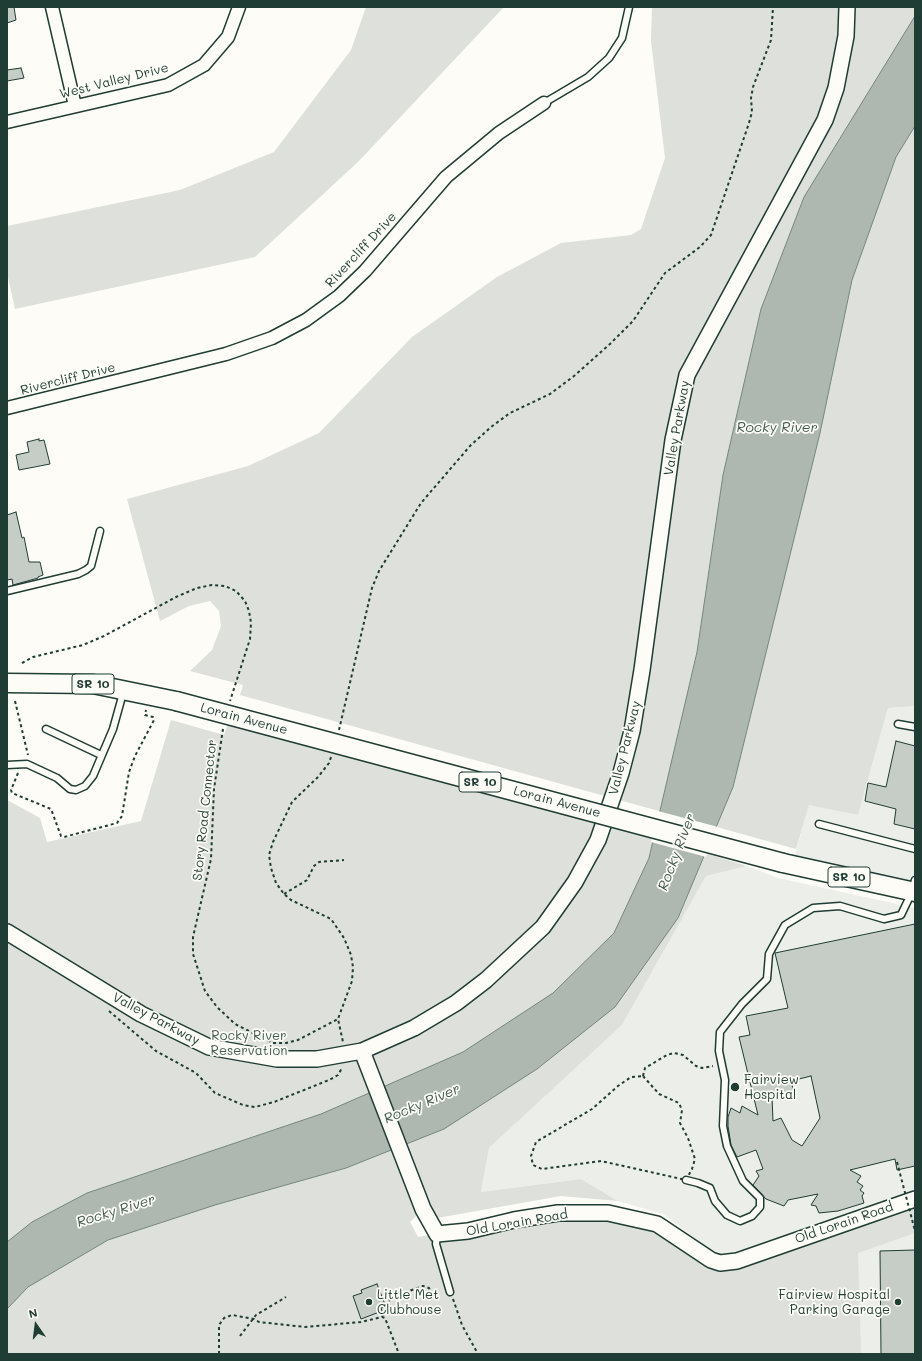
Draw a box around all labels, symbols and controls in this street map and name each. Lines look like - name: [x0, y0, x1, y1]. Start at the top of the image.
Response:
- street label: West Valley Drive: [58, 60, 170, 102]
- street label: Rivercliff Drive: [322, 209, 400, 291]
- street label: Rivercliff Drive: [19, 360, 117, 398]
- street label: Valley Parkway: [661, 379, 693, 477]
- water label: Rocky River: [736, 420, 818, 436]
- road number: SR 10: [72, 674, 114, 694]
- street label: Valley Parkway: [606, 699, 644, 797]
- street label: Lorain Avenue: [199, 700, 289, 738]
- street label: Story Road Connector: [190, 739, 220, 881]
- road number: SR 10: [459, 772, 501, 792]
- street label: Lorain Avenue: [512, 783, 602, 821]
- water label: Rocky River: [655, 811, 699, 893]
- road number: SR 10: [828, 867, 870, 887]
- street label: Valley Parkway: [110, 989, 202, 1049]
- park label: Rocky River Reservation: [211, 1028, 287, 1059]
- place label: Fairview Hospital: [744, 1072, 799, 1103]
- water label: Rocky River: [381, 1080, 463, 1128]
- marker: Fairview Hospital: [729, 1081, 741, 1093]
- water label: Rocky River: [75, 1191, 157, 1231]
- street label: Old Lorain Road: [793, 1199, 895, 1247]
- street label: Old Lorain Road: [465, 1206, 569, 1240]
- place label: Little Met Clubhouse: [377, 1287, 441, 1318]
- place label: Fairview Hospital Parking Garage: [779, 1287, 890, 1318]
- marker: Little Met Clubhouse: [364, 1297, 374, 1307]
- marker: Fairview Hospital Parking Garage: [893, 1297, 903, 1307]
- north arrow: [16, 1305, 56, 1345]
- text: N: [27, 1305, 39, 1321]

